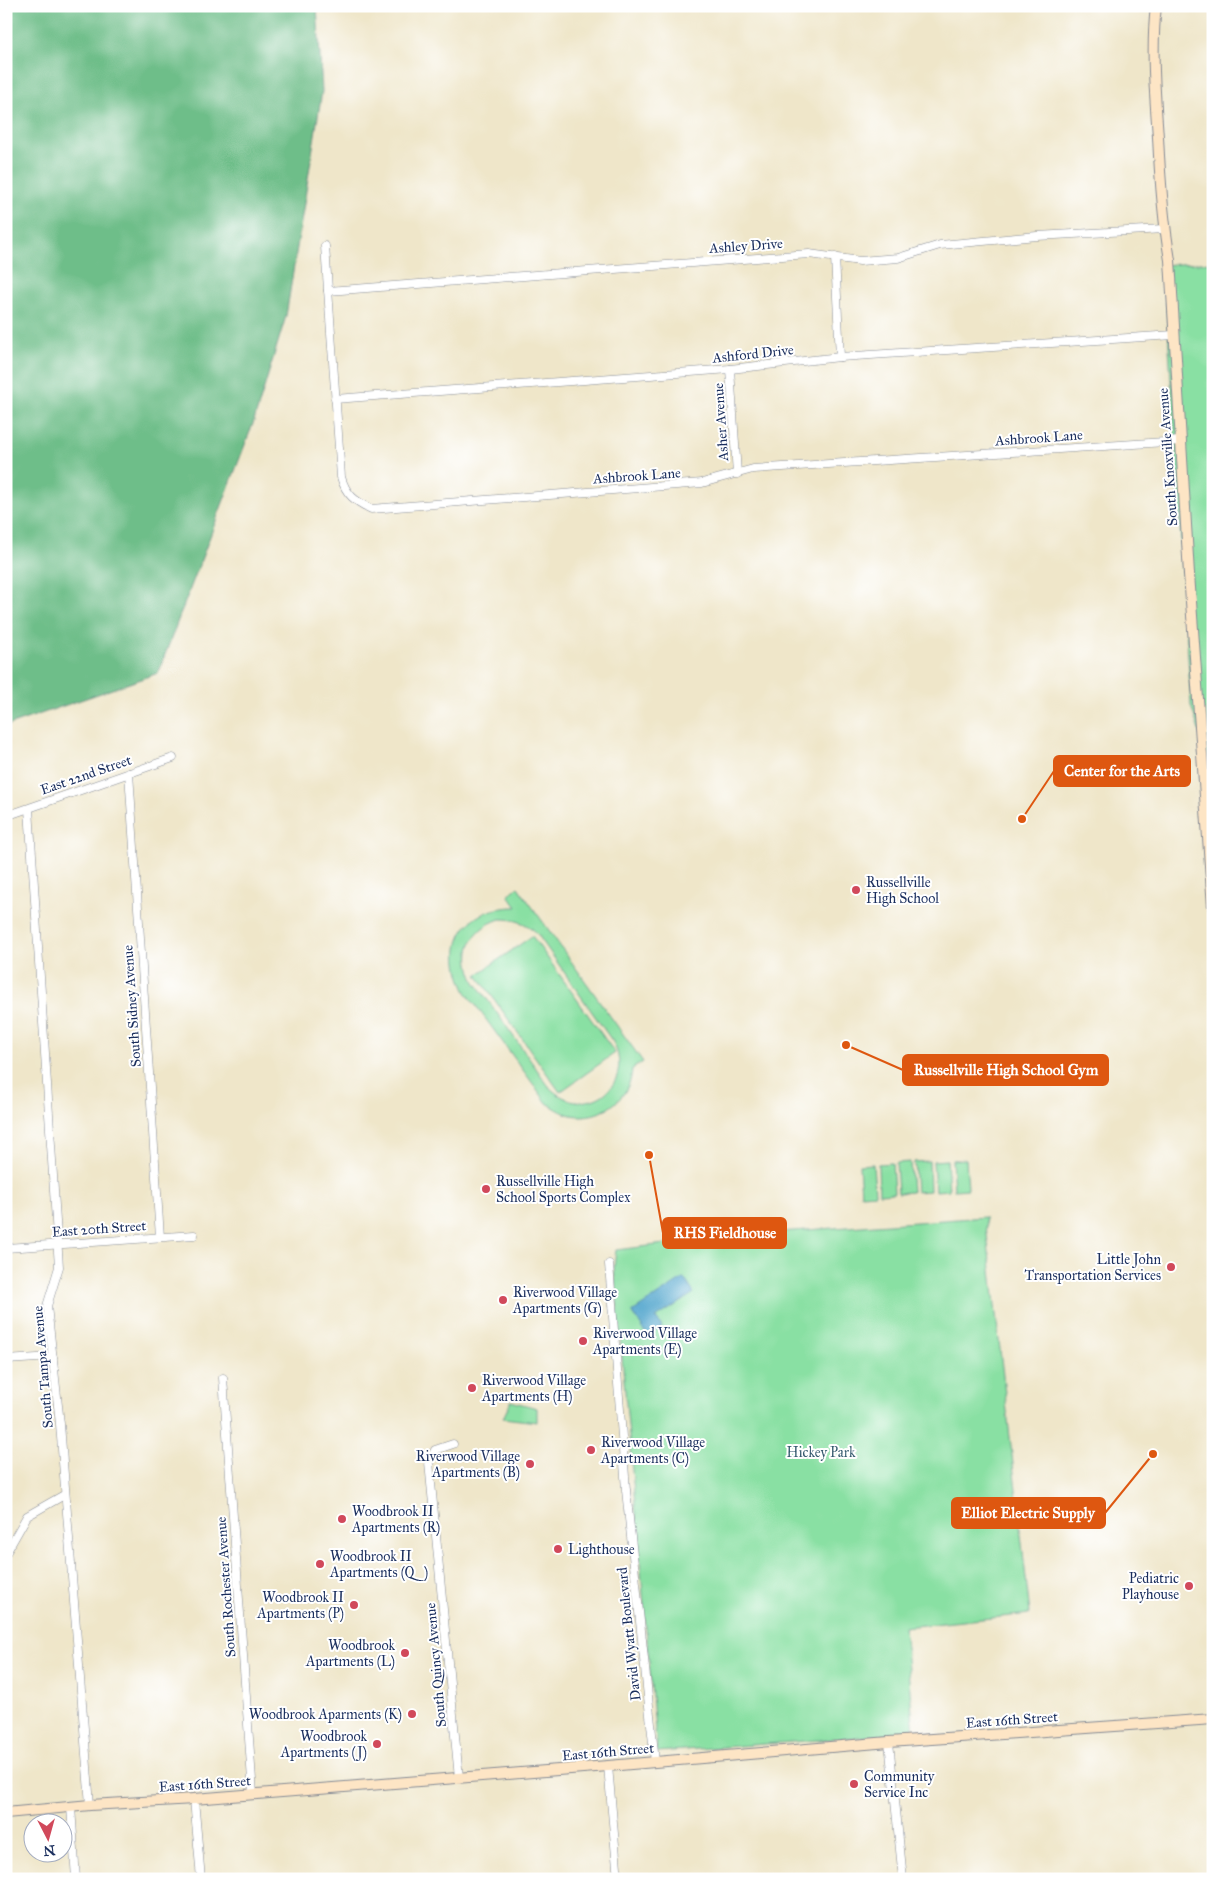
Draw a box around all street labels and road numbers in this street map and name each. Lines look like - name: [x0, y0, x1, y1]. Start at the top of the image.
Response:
- street label: Ashley Drive: [708, 235, 784, 257]
- street label: Ashford Drive: [711, 341, 795, 367]
- street label: Asher Avenue: [710, 382, 732, 463]
- street label: South Knoxville Avenue: [1155, 387, 1181, 527]
- street label: Ashbrook Lane: [994, 426, 1083, 450]
- street label: Ashbrook Lane: [592, 464, 681, 488]
- street label: East 22nd Street: [38, 751, 134, 799]
- street label: South Sidney Avenue: [119, 944, 145, 1068]
- street label: East 20th Street: [51, 1217, 147, 1241]
- street label: South Tampa Avenue: [29, 1305, 57, 1429]
- street label: South Rochester Avenue: [213, 1516, 239, 1658]
- street label: David Wyatt Boulevard: [614, 1566, 644, 1702]
- street label: South Quincy Avenue: [422, 1602, 450, 1728]
- street label: East 16th Street: [965, 1708, 1059, 1732]
- street label: East 16th Street: [561, 1740, 655, 1764]
- street label: East 16th Street: [158, 1772, 252, 1796]

